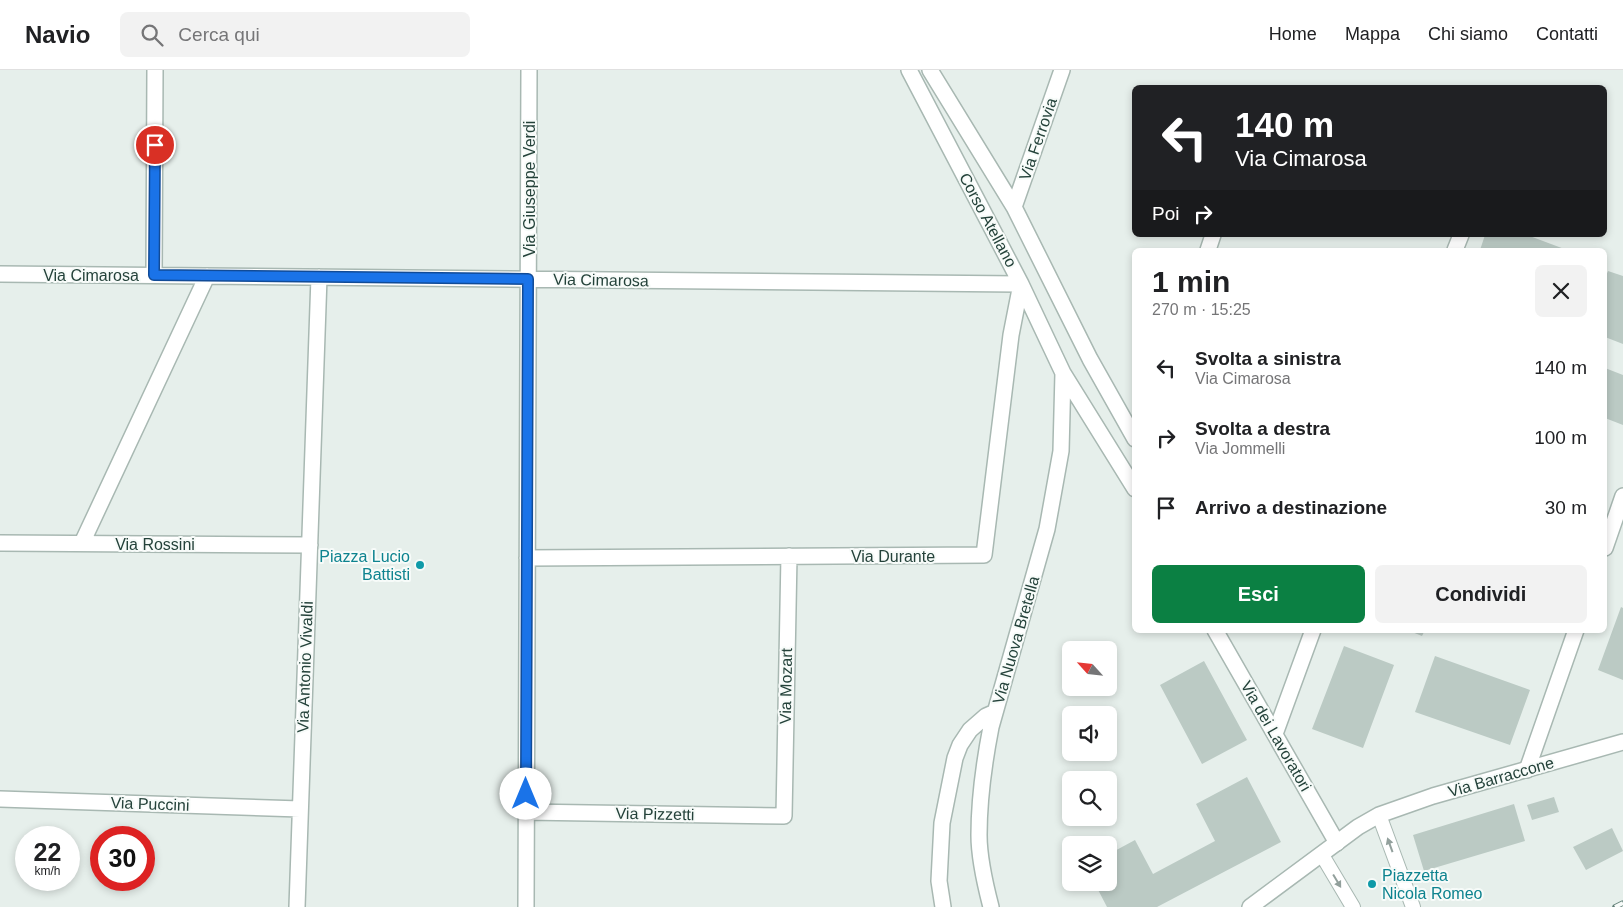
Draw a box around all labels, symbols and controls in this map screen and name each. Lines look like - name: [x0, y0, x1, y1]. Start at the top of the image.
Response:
- search box: [120, 12, 470, 57]
- text: Navio: [25, 21, 90, 48]
- icon: search: [138, 21, 166, 49]
- text: Cerca qui: [178, 24, 260, 45]
- text: Home: [1269, 24, 1317, 44]
- text: Mappa: [1345, 24, 1400, 44]
- text: Chi siamo: [1428, 24, 1508, 44]
- text: Contatti: [1536, 24, 1598, 44]
- street label: Via Ferrovia: [1016, 96, 1060, 182]
- icon: left: [1152, 105, 1217, 170]
- text: 140 m: [1235, 105, 1334, 144]
- street label: Via Giuseppe Verdi: [521, 121, 538, 257]
- pin: [134, 124, 176, 166]
- icon: arrive: [141, 131, 169, 159]
- text: Via Cimarosa: [1235, 146, 1367, 171]
- street label: Corso Atellano: [956, 170, 1020, 270]
- icon: right: [1189, 200, 1217, 228]
- text: Poi: [1152, 203, 1179, 224]
- text: 1 min: [1152, 265, 1230, 298]
- button: close: [1535, 265, 1587, 317]
- street label: Via Cimarosa: [43, 267, 139, 284]
- street label: Via Cimarosa: [553, 271, 649, 289]
- text: 270 m · 15:25: [1152, 301, 1251, 318]
- text: Svolta a sinistra: [1195, 348, 1341, 369]
- icon: left: [1152, 354, 1180, 382]
- text: 140 m: [1534, 357, 1587, 378]
- text: Via Cimarosa: [1195, 370, 1291, 387]
- text: Svolta a destra: [1195, 418, 1330, 439]
- icon: right: [1152, 424, 1180, 452]
- text: 100 m: [1534, 427, 1587, 448]
- text: Via Jommelli: [1195, 440, 1285, 457]
- icon: arrive: [1152, 494, 1180, 522]
- text: Arrivo a destinazione: [1195, 497, 1387, 518]
- text: 30 m: [1545, 497, 1587, 518]
- street label: Via Rossini: [115, 536, 195, 553]
- place label: Piazza Lucio Battisti: [319, 548, 410, 583]
- street label: Via Durante: [851, 548, 935, 565]
- marker: Piazza Lucio Battisti: [414, 559, 426, 571]
- button: Esci: [1152, 565, 1365, 623]
- button: Condividi: [1375, 565, 1587, 623]
- street label: Via Nuova Bretella: [990, 574, 1042, 706]
- street label: Via Antonio Vivaldi: [294, 601, 316, 733]
- north arrow: [1062, 641, 1118, 696]
- map controls: [1062, 641, 1117, 891]
- street label: Via Mozart: [777, 647, 795, 724]
- street label: Via dei Lavoratori: [1238, 678, 1314, 794]
- button: sound: [1062, 706, 1117, 761]
- street label: Via Barraccone: [1446, 754, 1556, 800]
- position arrow: [499, 767, 551, 819]
- button: search: [1062, 771, 1117, 826]
- street label: Via Puccini: [110, 794, 190, 814]
- street label: Via Pizzetti: [615, 805, 695, 823]
- speed limit sign: 30: [90, 826, 155, 891]
- button: layers: [1062, 836, 1117, 891]
- one-way arrow: [1386, 837, 1394, 852]
- text: 22: [34, 838, 61, 866]
- text: km/h: [34, 864, 61, 878]
- place label: Piazzetta Nicola Romeo: [1382, 867, 1483, 902]
- one-way arrow: [1333, 874, 1342, 887]
- marker: Piazzetta Nicola Romeo: [1366, 878, 1378, 890]

